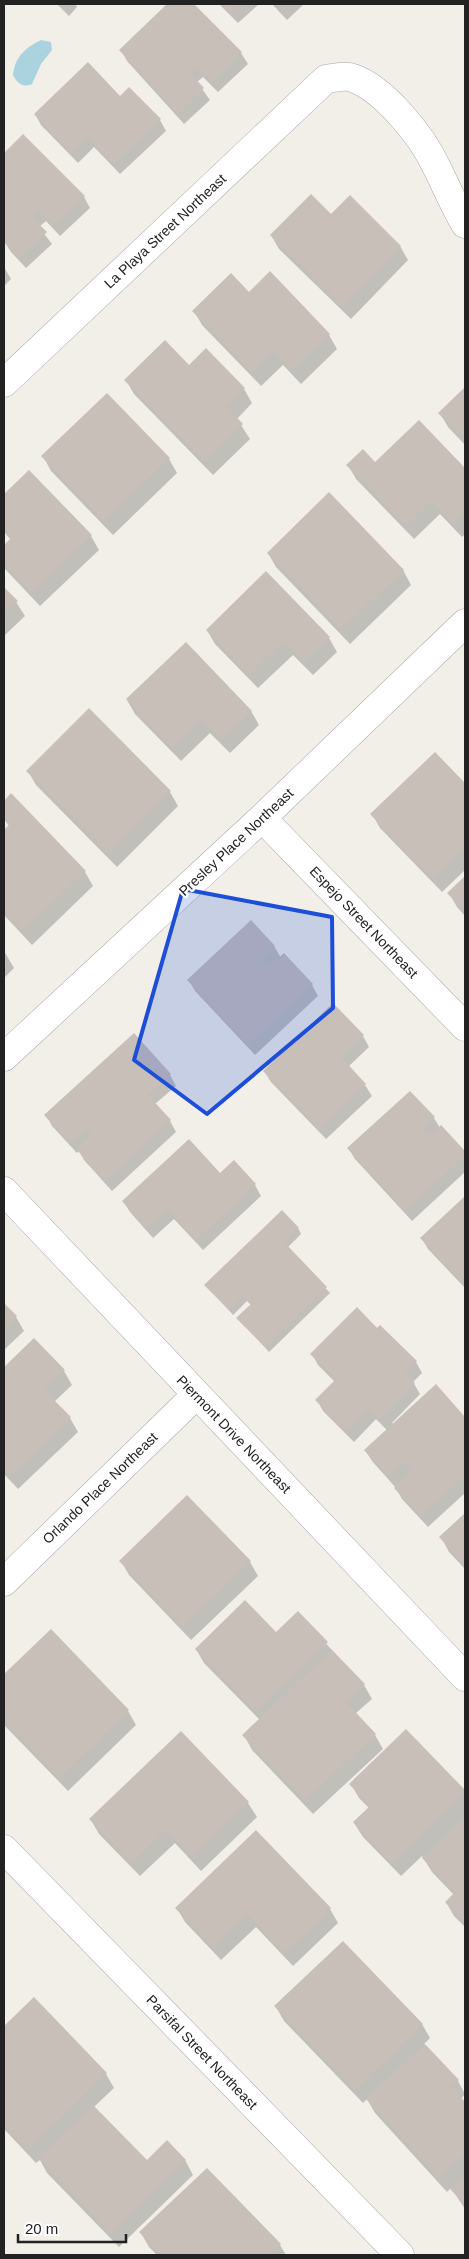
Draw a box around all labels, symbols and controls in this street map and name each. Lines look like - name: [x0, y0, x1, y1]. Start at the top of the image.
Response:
- street label: La Playa Street Northeast: [101, 170, 229, 292]
- street label: Presley Place Northeast: [176, 785, 296, 899]
- street label: Espejo Street Northeast: [307, 863, 421, 981]
- street label: Piermont Drive Northeast: [174, 1372, 294, 1496]
- street label: Orlando Place Northeast: [39, 1429, 161, 1547]
- street label: Parsifal Street Northeast: [143, 1992, 261, 2112]
- scale bar: [18, 2212, 125, 2244]
- text: 20 m: [25, 2220, 58, 2237]

